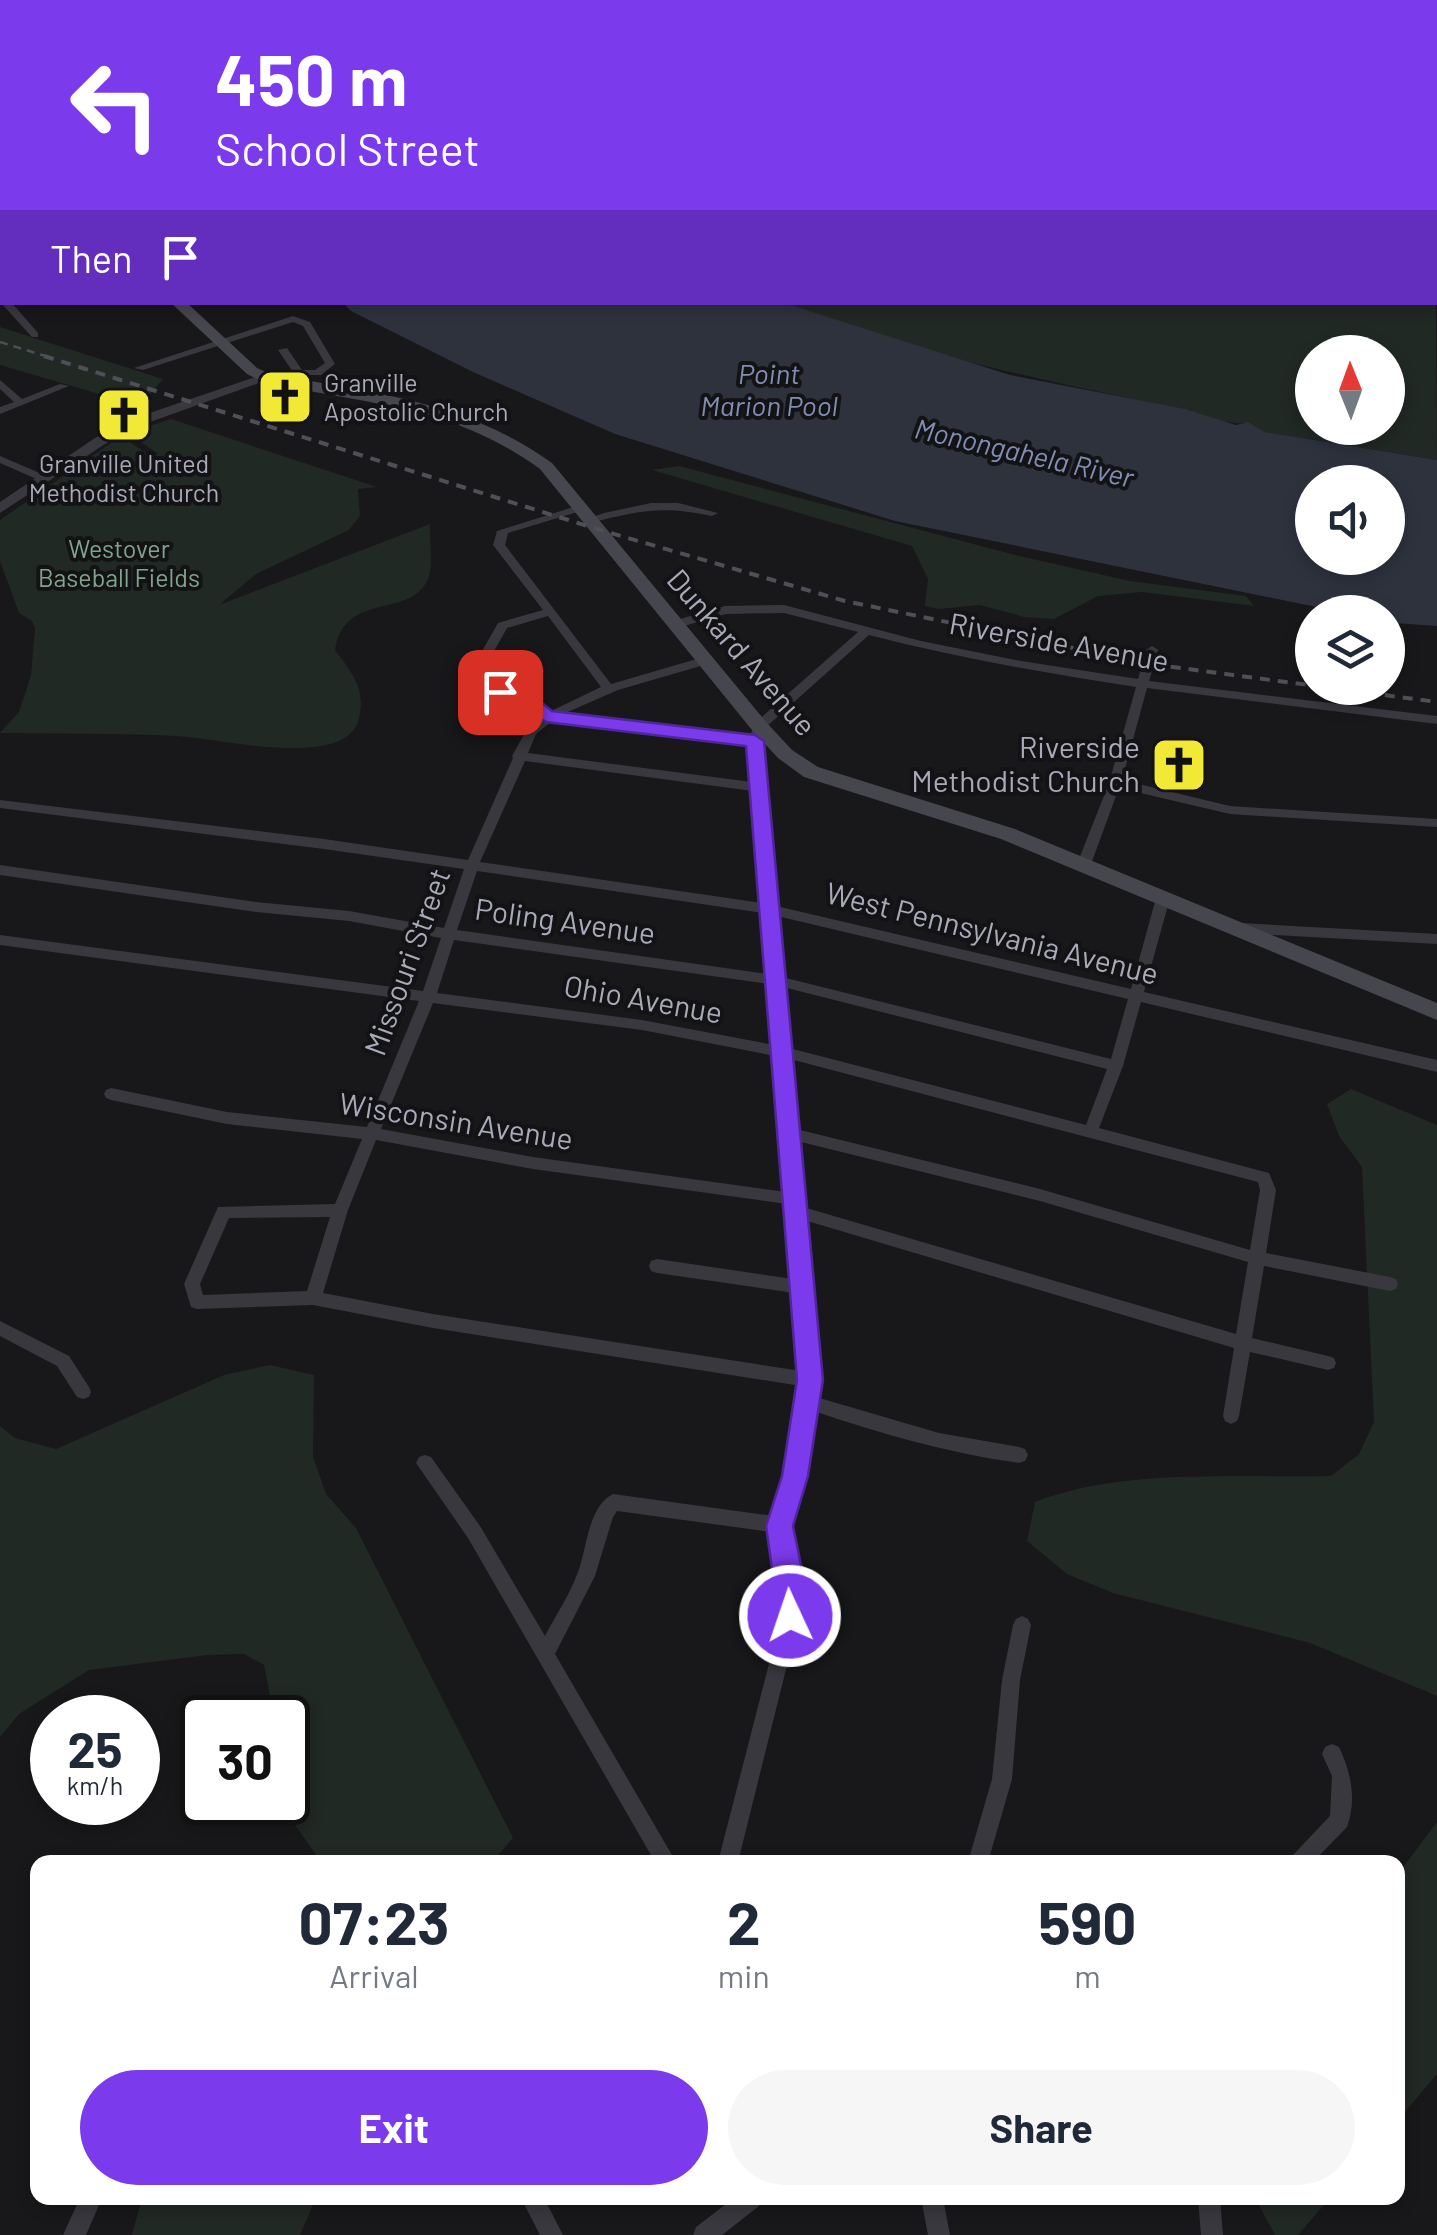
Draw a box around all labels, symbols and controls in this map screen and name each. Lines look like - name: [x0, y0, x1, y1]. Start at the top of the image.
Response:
- text: 450 m: [215, 36, 407, 120]
- icon: left: [50, 40, 180, 170]
- text: School Street: [215, 121, 480, 175]
- icon: arrive: [153, 230, 208, 285]
- text: Then: [50, 235, 133, 281]
- north arrow: [1295, 335, 1405, 445]
- map controls: [1295, 335, 1405, 705]
- water label: Point Marion Pool: [700, 356, 838, 422]
- church icon: Granville Apostolic Church: [255, 367, 315, 427]
- place label: Granville Apostolic Church: [324, 367, 508, 426]
- church icon: Granville United Methodist Church: [94, 385, 154, 445]
- water label: Monongahela River: [912, 410, 1138, 494]
- place label: Granville United Methodist Church: [29, 448, 219, 507]
- button: sound: [1295, 465, 1405, 575]
- park label: Westover Baseball Fields: [38, 533, 200, 592]
- street label: Dunkard Avenue: [660, 561, 825, 742]
- button: layers: [1295, 595, 1405, 705]
- street label: Riverside Avenue: [947, 604, 1172, 678]
- pin: [458, 650, 543, 735]
- icon: arrive: [473, 665, 528, 720]
- place label: Riverside Methodist Church: [911, 728, 1140, 798]
- church icon: Riverside Methodist Church: [1149, 735, 1209, 795]
- street label: Missouri Street: [356, 863, 457, 1060]
- street label: West Pennsylvania Avenue: [822, 873, 1163, 991]
- street label: Poling Avenue: [473, 890, 658, 950]
- street label: Ohio Avenue: [561, 966, 725, 1030]
- street label: Wisconsin Avenue: [337, 1084, 576, 1156]
- position arrow: [738, 1564, 842, 1668]
- speed limit sign: 30: [180, 1695, 310, 1825]
- text: 25: [68, 1718, 122, 1778]
- text: km/h: [67, 1770, 123, 1800]
- text: 07:23: [298, 1885, 449, 1957]
- text: 2: [727, 1885, 761, 1957]
- text: 590: [1038, 1885, 1137, 1957]
- text: Arrival: [329, 1956, 419, 1994]
- text: min: [718, 1956, 770, 1994]
- text: m: [1074, 1956, 1101, 1994]
- button: Exit: [80, 2070, 708, 2185]
- button: Share: [728, 2070, 1355, 2185]

